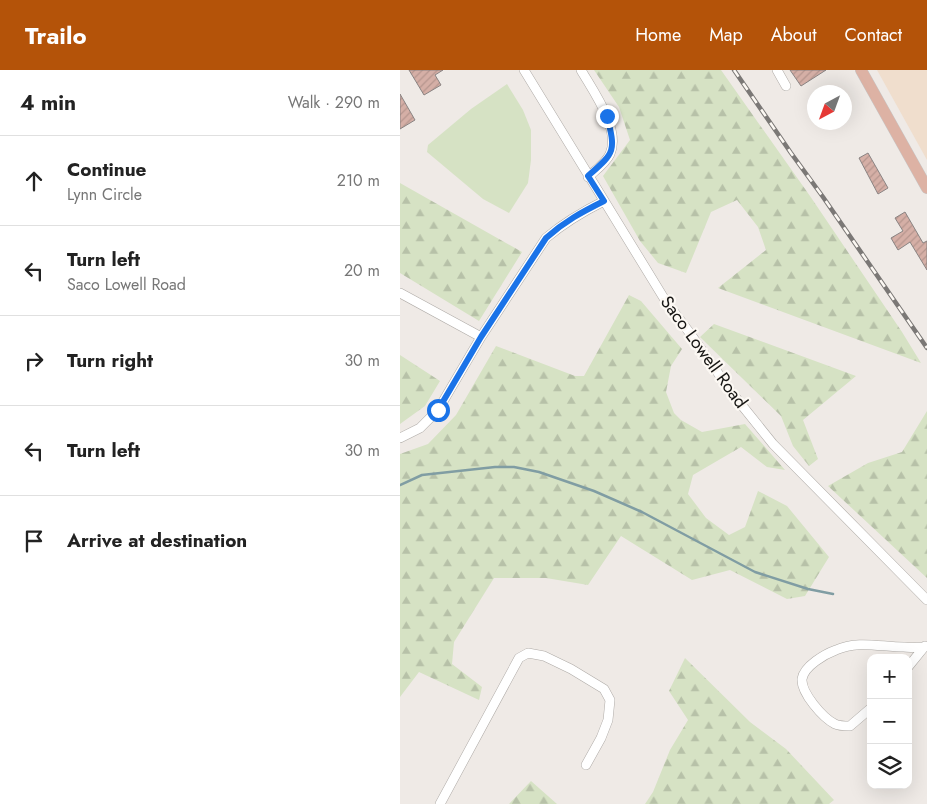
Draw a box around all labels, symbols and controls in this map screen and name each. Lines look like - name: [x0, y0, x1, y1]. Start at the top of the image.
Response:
- text: Trailo: [25, 18, 87, 53]
- text: Home: [635, 22, 681, 48]
- text: Map: [709, 22, 743, 48]
- text: About: [771, 22, 816, 48]
- text: Contact: [844, 22, 902, 48]
- north arrow: [807, 85, 852, 130]
- text: 4 min: [20, 88, 76, 118]
- text: Walk · 290 m: [288, 91, 380, 114]
- route end: [596, 105, 619, 128]
- text: Continue: [67, 156, 146, 183]
- icon: ahead: [20, 167, 48, 195]
- text: 210 m: [337, 169, 380, 192]
- text: Lynn Circle: [67, 183, 142, 206]
- text: Turn left: [67, 246, 140, 273]
- icon: left: [20, 257, 48, 285]
- text: 20 m: [344, 259, 380, 282]
- text: Saco Lowell Road: [67, 273, 186, 296]
- street label: Saco Lowell Road: [654, 290, 754, 414]
- icon: right: [20, 347, 48, 375]
- text: Turn right: [67, 347, 153, 374]
- text: 30 m: [344, 349, 380, 372]
- route start: [427, 399, 450, 422]
- icon: left: [20, 437, 48, 465]
- text: Turn left: [67, 437, 140, 464]
- text: 30 m: [344, 439, 380, 462]
- icon: arrive: [20, 527, 48, 555]
- text: Arrive at destination: [67, 527, 247, 554]
- map controls: [867, 654, 912, 789]
- button: +: [867, 654, 912, 699]
- button: −: [867, 699, 912, 744]
- button: layers: [867, 744, 912, 789]

